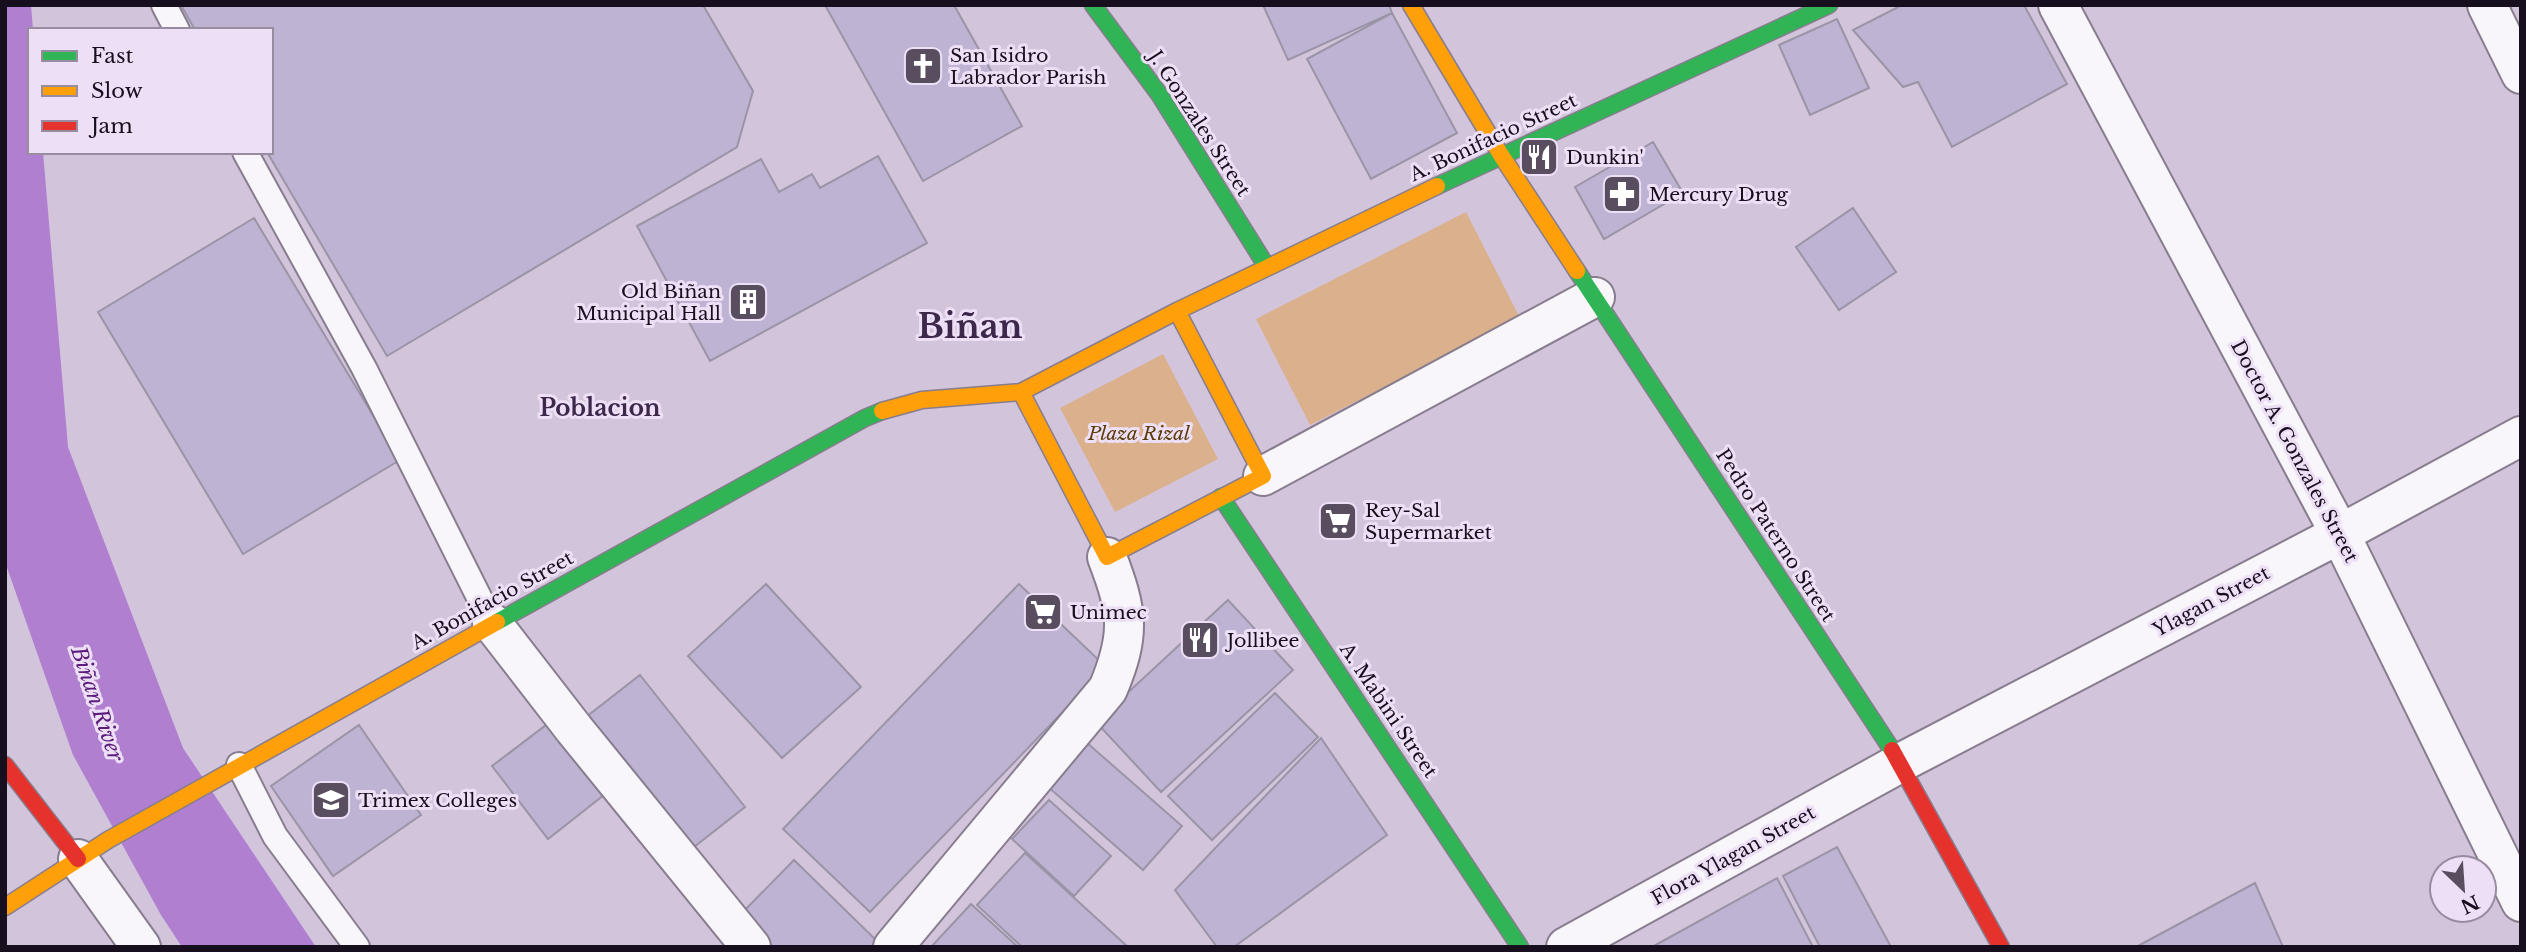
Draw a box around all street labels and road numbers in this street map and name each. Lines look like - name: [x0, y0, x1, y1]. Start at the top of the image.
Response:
- street label: J. Gonzales Street: [1142, 44, 1256, 201]
- street label: A. Bonifacio Street: [1405, 88, 1581, 187]
- street label: Doctor A. Gonzales Street: [2226, 336, 2364, 567]
- street label: Pedro Paterno Street: [1711, 444, 1841, 627]
- street label: A. Bonifacio Street: [406, 546, 578, 655]
- street label: Ylagan Street: [2148, 561, 2274, 642]
- street label: A. Mabini Street: [1334, 638, 1443, 783]
- street label: Flora Ylagan Street: [1647, 800, 1820, 910]

